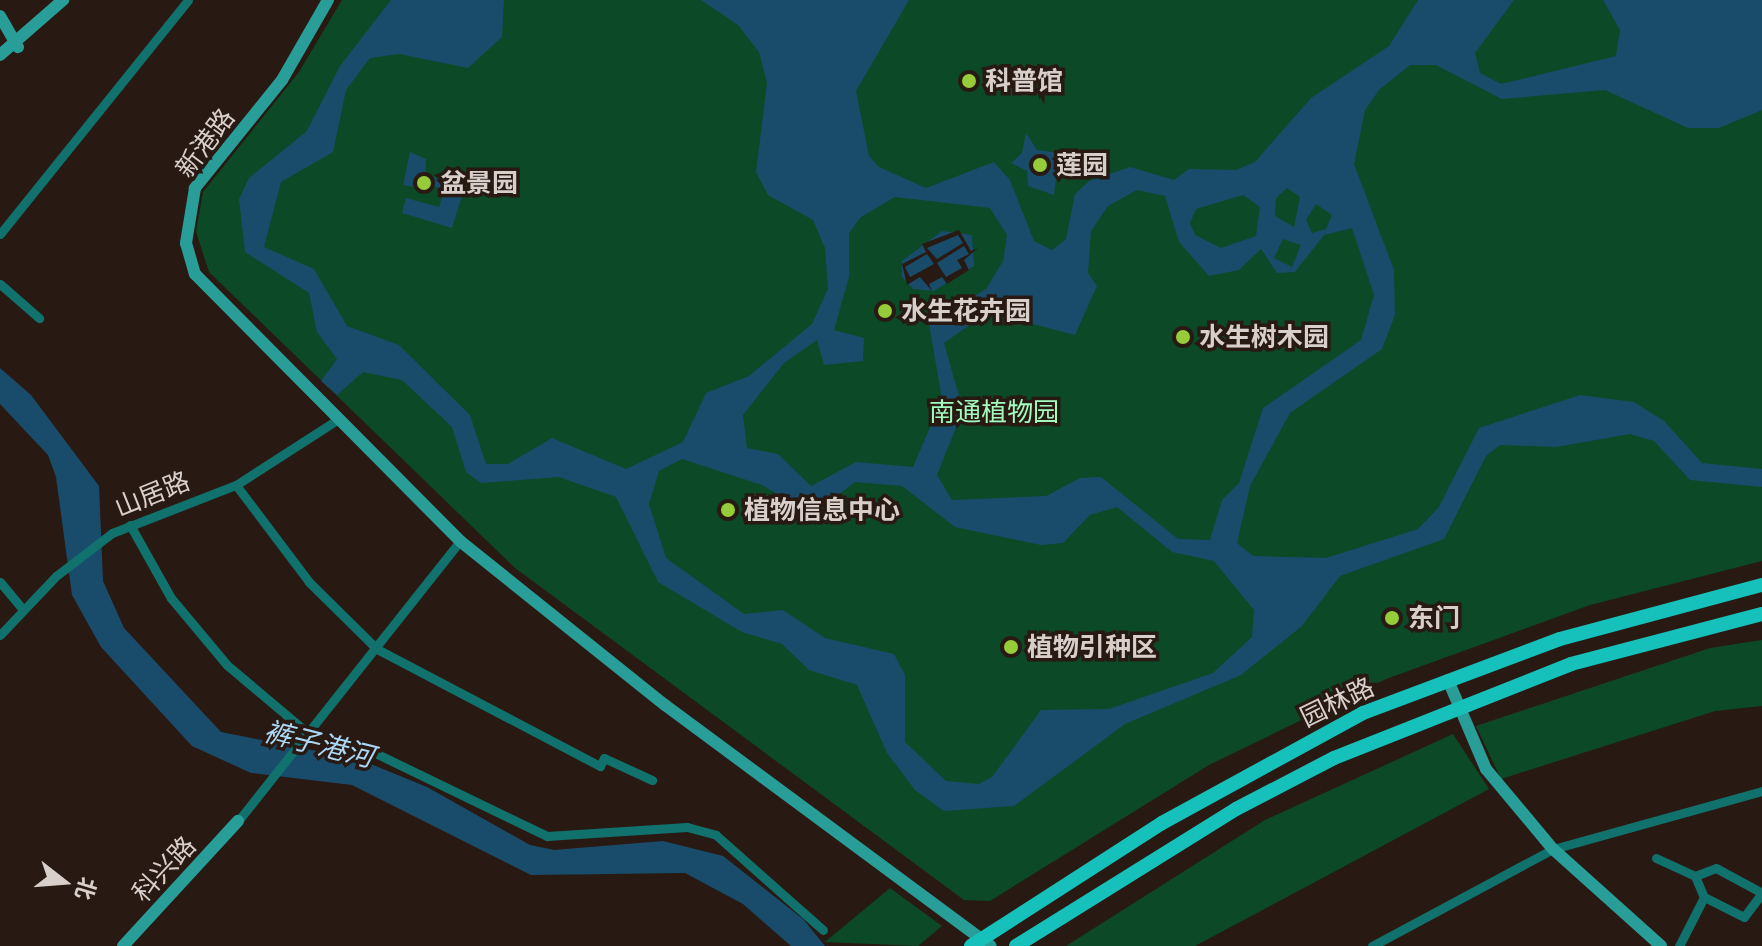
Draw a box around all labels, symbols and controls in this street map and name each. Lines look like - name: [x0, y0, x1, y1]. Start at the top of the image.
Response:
- place label: 科普馆: [985, 65, 1063, 97]
- marker: 科普馆: [960, 72, 978, 90]
- street label: 新港路: [169, 102, 241, 184]
- place label: 莲园: [1056, 149, 1108, 181]
- marker: 莲园: [1031, 156, 1049, 174]
- place label: 盆景园: [440, 167, 518, 199]
- marker: 盆景园: [415, 174, 433, 192]
- place label: 水生花卉园: [901, 295, 1031, 327]
- marker: 水生花卉园: [876, 302, 894, 320]
- place label: 水生树木园: [1199, 321, 1329, 353]
- marker: 水生树木园: [1174, 328, 1192, 346]
- park label: 南通植物园: [929, 396, 1059, 428]
- street label: 山居路: [110, 465, 194, 523]
- place label: 植物信息中心: [744, 494, 900, 526]
- marker: 植物信息中心: [719, 501, 737, 519]
- place label: 东门: [1408, 602, 1460, 634]
- marker: 东门: [1383, 609, 1401, 627]
- place label: 植物引种区: [1027, 631, 1157, 663]
- marker: 植物引种区: [1002, 638, 1020, 656]
- street label: 园林路: [1295, 671, 1379, 733]
- water label: 裤子港河: [261, 713, 377, 773]
- street label: 科兴路: [126, 830, 202, 908]
- north arrow: [24, 842, 104, 922]
- text: 北: [69, 874, 105, 904]

